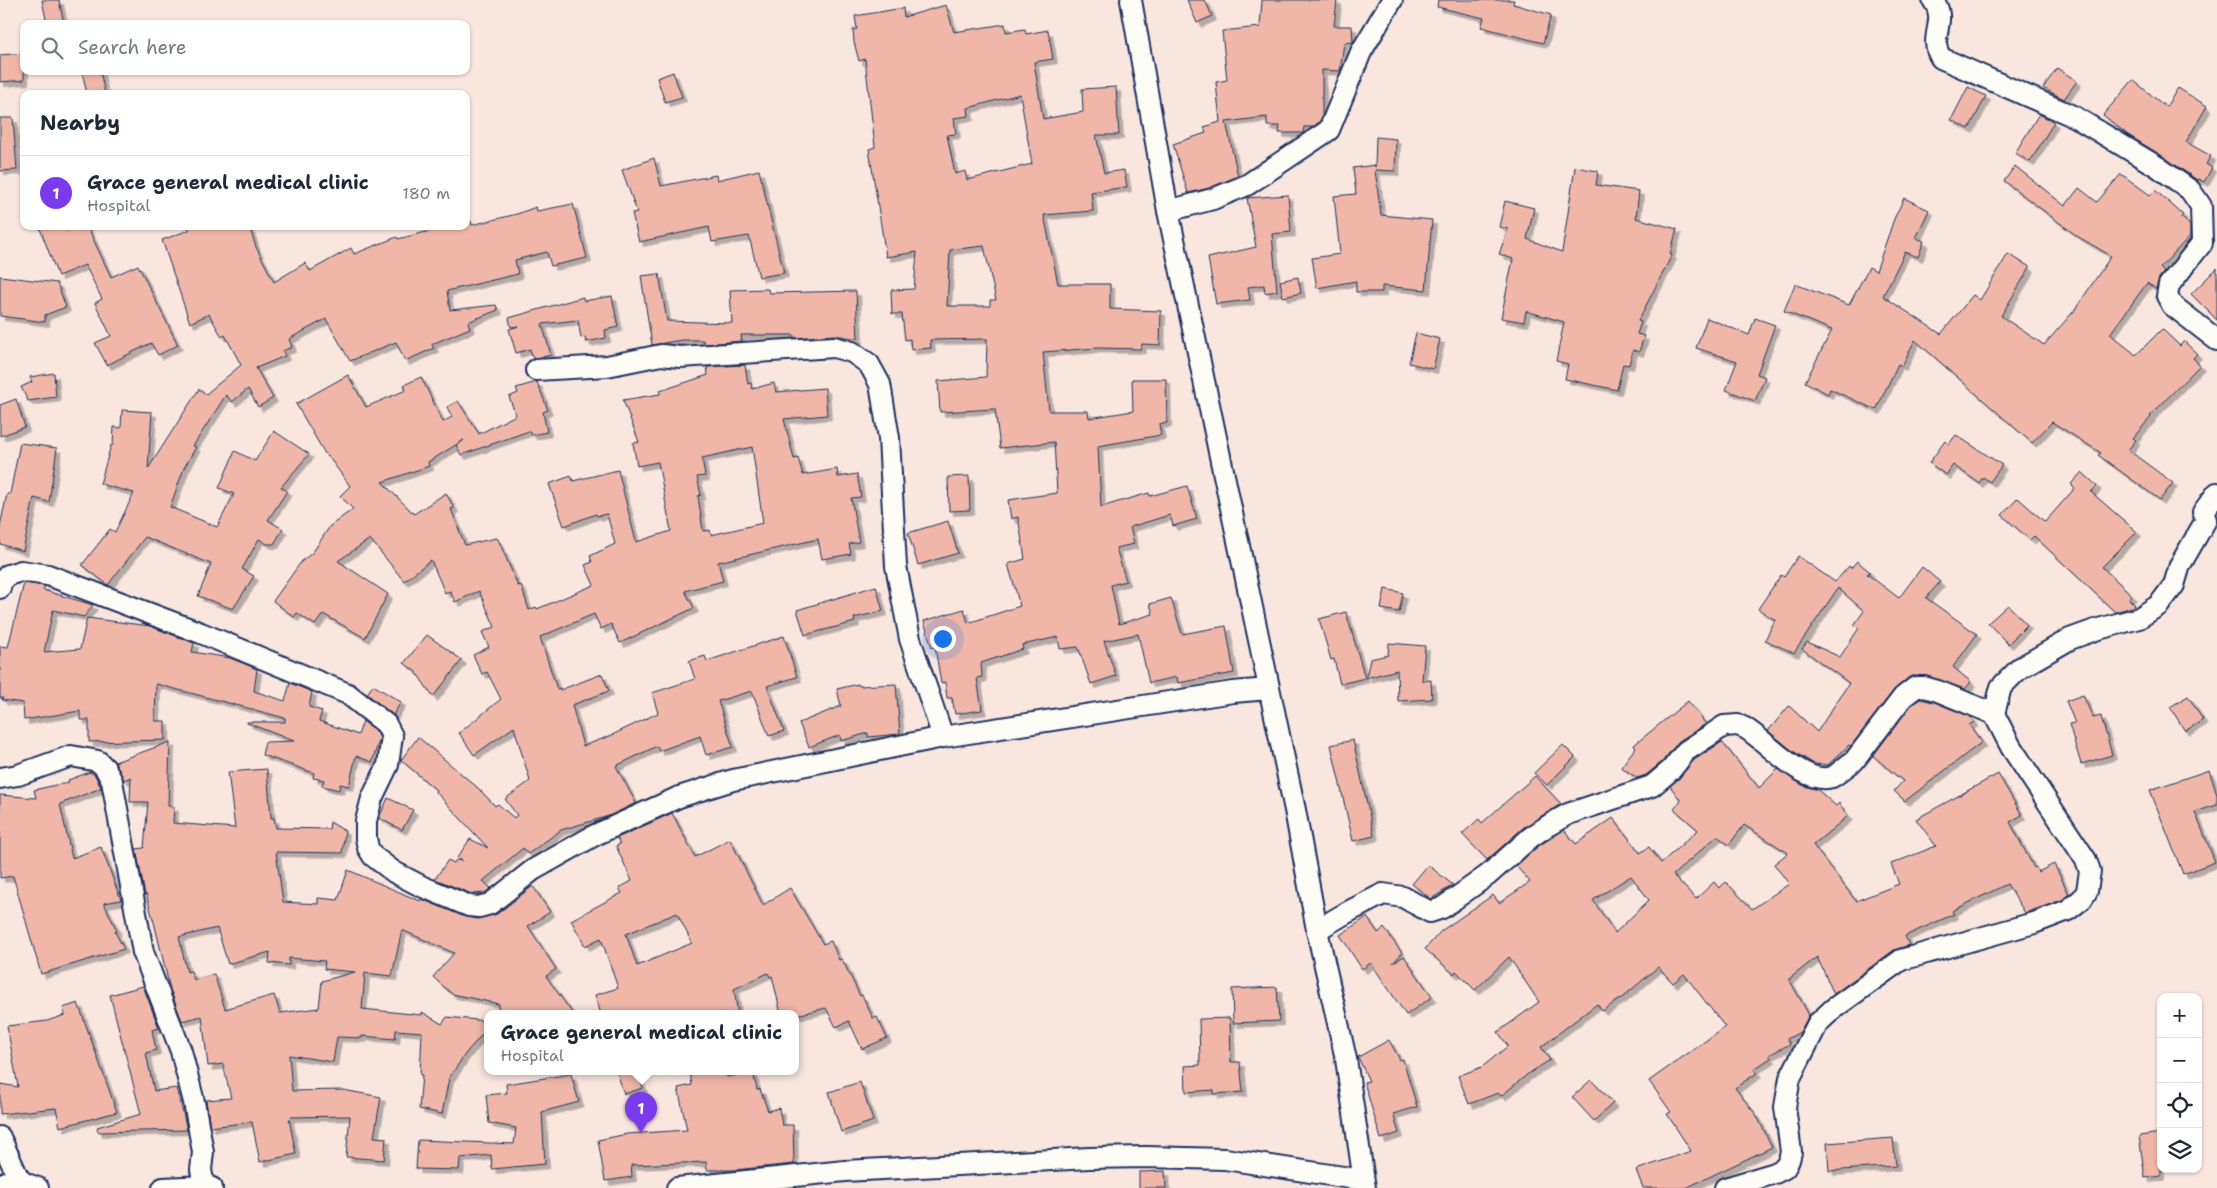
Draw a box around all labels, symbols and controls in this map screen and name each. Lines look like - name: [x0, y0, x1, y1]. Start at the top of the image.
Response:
- search box: [20, 20, 470, 75]
- icon: search: [38, 34, 66, 62]
- text: Search here: [78, 35, 187, 60]
- text: Nearby: [40, 109, 120, 137]
- text: Grace general medical clinic: [87, 170, 369, 195]
- text: 1: [52, 183, 60, 204]
- text: 180 m: [402, 183, 450, 204]
- text: Hospital: [87, 195, 150, 216]
- your location: [930, 626, 956, 652]
- map controls: [2157, 993, 2202, 1173]
- button: +: [2157, 993, 2202, 1038]
- popup: [484, 1010, 799, 1075]
- text: Grace general medical clinic: [501, 1020, 782, 1045]
- button: −: [2157, 1038, 2202, 1083]
- text: Hospital: [501, 1045, 564, 1066]
- button: locate: [2157, 1083, 2202, 1128]
- pin: 1: [625, 1092, 657, 1133]
- button: layers: [2157, 1128, 2202, 1173]

